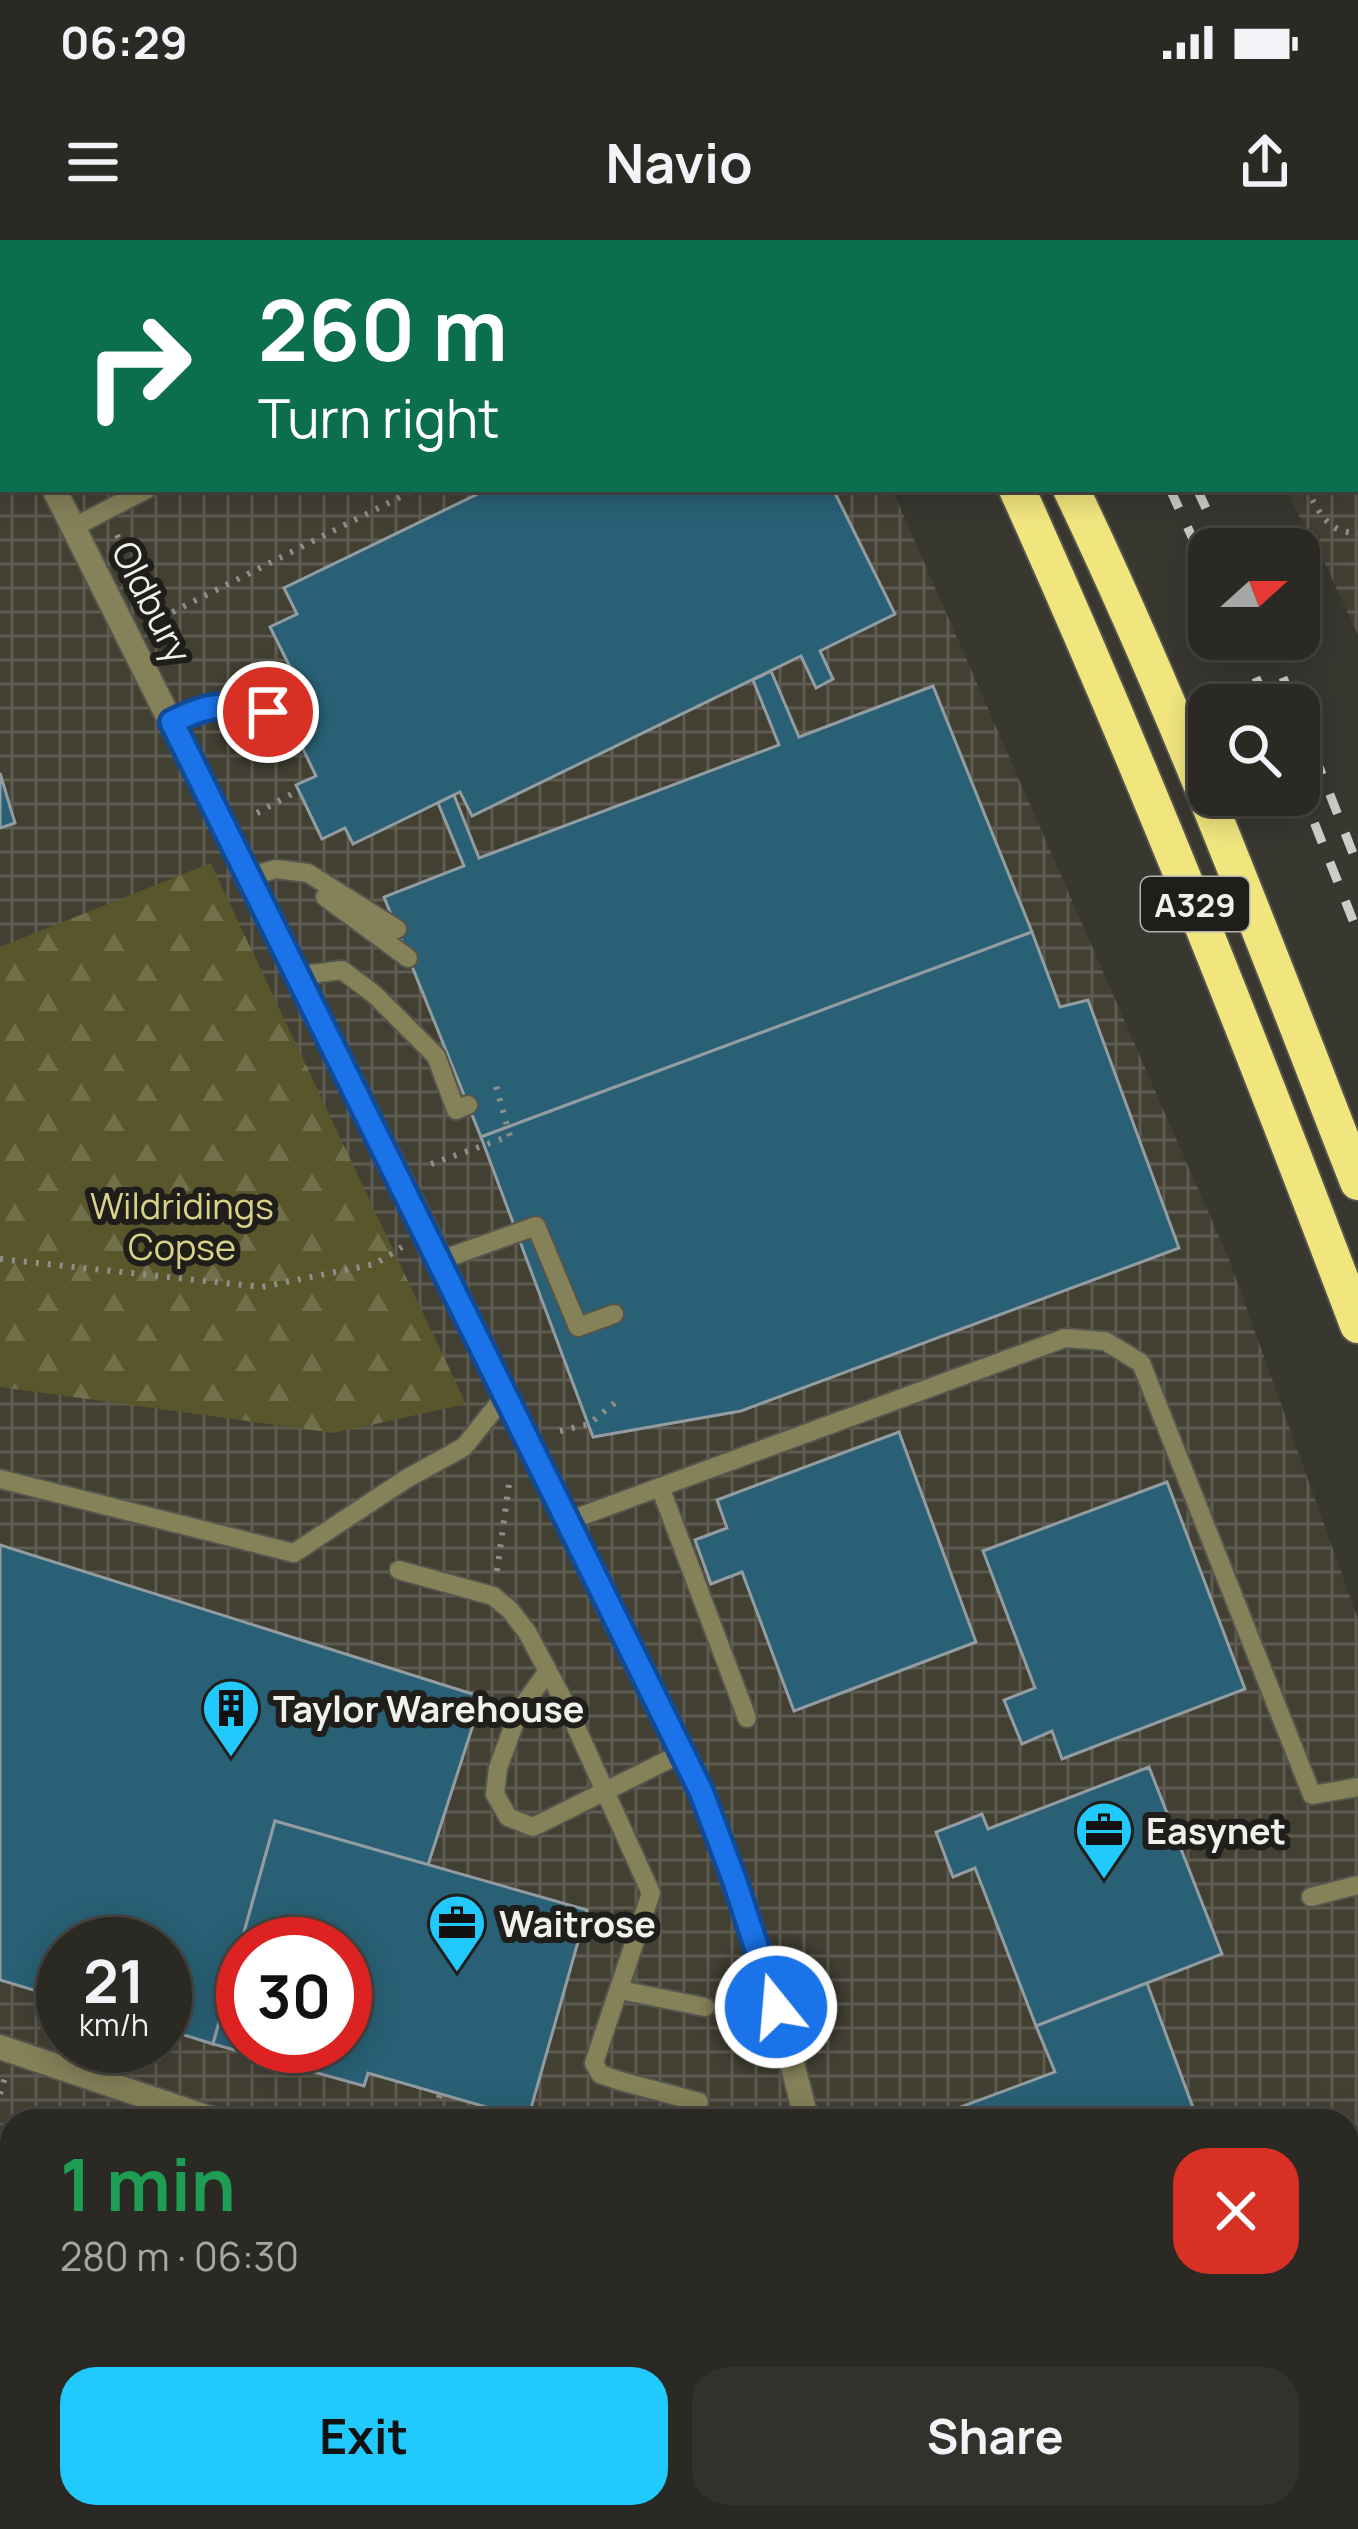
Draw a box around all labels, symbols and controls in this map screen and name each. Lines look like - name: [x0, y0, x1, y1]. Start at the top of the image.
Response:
- text: 06:29: [60, 11, 188, 73]
- text: Navio: [605, 125, 753, 199]
- icon: menu: [60, 129, 126, 195]
- icon: share: [1232, 129, 1298, 195]
- text: 260 m: [258, 271, 508, 386]
- icon: right: [60, 288, 216, 444]
- text: Turn right: [258, 380, 500, 454]
- north arrow: [1188, 528, 1320, 660]
- map controls: [1188, 528, 1320, 816]
- street label: Oldbury: [101, 533, 203, 671]
- pin: [217, 661, 319, 763]
- icon: arrive: [235, 679, 301, 745]
- button: search: [1188, 684, 1320, 816]
- road number: A329: [1141, 877, 1249, 931]
- park label: Wildridings Copse: [90, 1181, 274, 1271]
- building icon: Taylor Warehouse: [200, 1677, 262, 1759]
- place label: Taylor Warehouse: [273, 1684, 584, 1733]
- office icon: Easynet: [1073, 1799, 1135, 1881]
- place label: Easynet: [1146, 1806, 1286, 1855]
- office icon: Waitrose: [426, 1892, 488, 1974]
- place label: Waitrose: [499, 1899, 656, 1948]
- speed limit sign: 30: [216, 1917, 372, 2073]
- text: 21: [83, 1939, 145, 2021]
- position arrow: [713, 1944, 839, 2070]
- text: km/h: [79, 2004, 149, 2045]
- text: 1 min: [60, 2134, 236, 2233]
- button: close: [1173, 2148, 1299, 2274]
- text: 280 m · 06:30: [60, 2229, 299, 2283]
- button: Exit: [60, 2367, 668, 2505]
- button: Share: [692, 2367, 1299, 2505]

